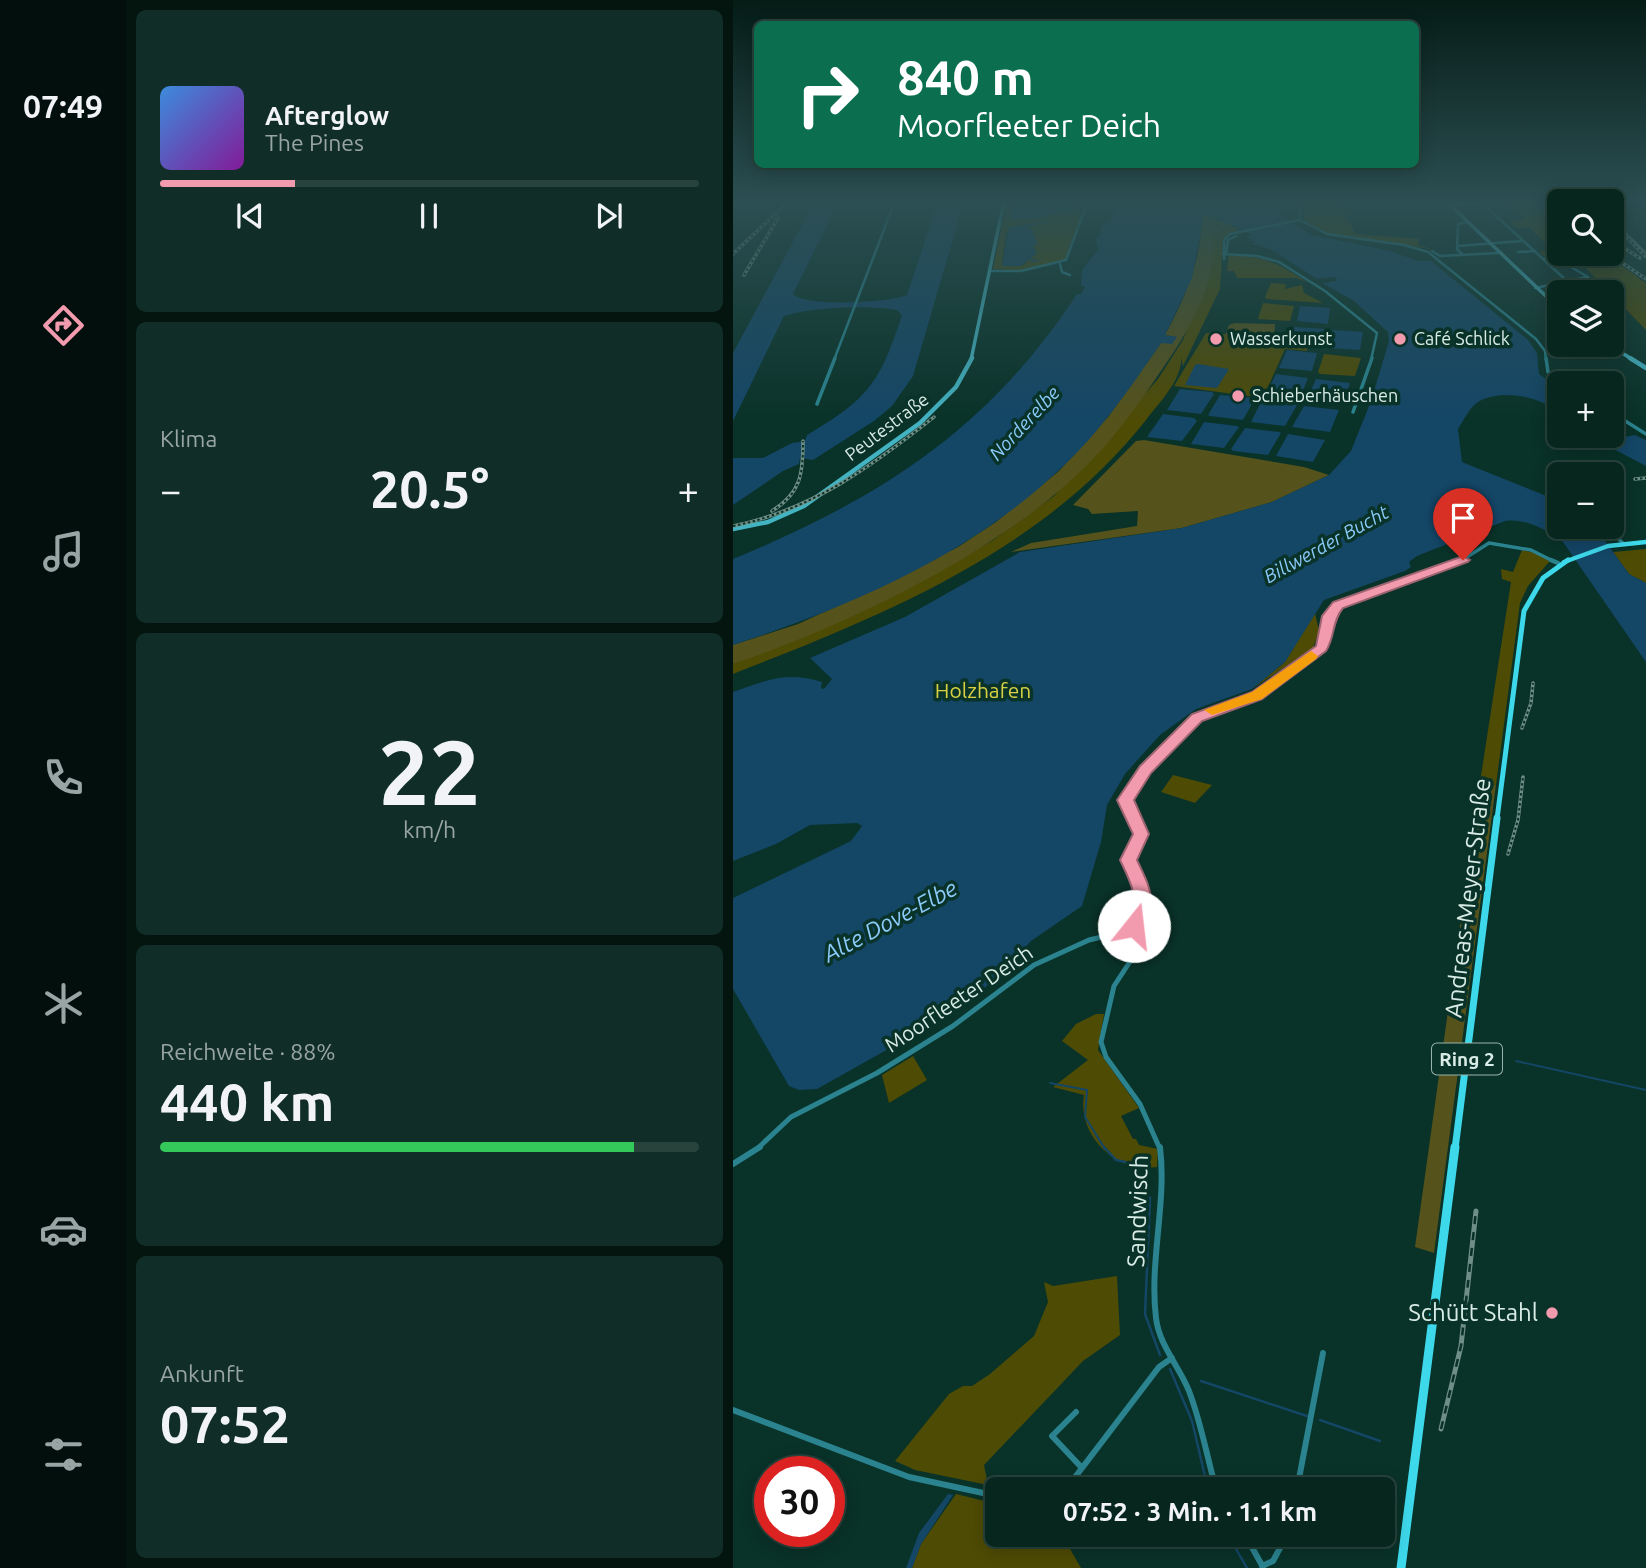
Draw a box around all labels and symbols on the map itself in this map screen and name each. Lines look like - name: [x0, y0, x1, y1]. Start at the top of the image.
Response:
- place label: Wasserkunst: [1230, 328, 1332, 348]
- place label: Café Schlick: [1414, 328, 1510, 348]
- marker: Wasserkunst: [1208, 331, 1224, 347]
- marker: Café Schlick: [1392, 331, 1408, 347]
- water label: Norderelbe: [984, 381, 1064, 464]
- place label: Schieberhäuschen: [1252, 385, 1398, 405]
- street label: Peutestraße: [841, 388, 932, 464]
- marker: Schieberhäuschen: [1230, 388, 1246, 404]
- pin: [1433, 488, 1493, 560]
- water label: Billwerder Bucht: [1260, 500, 1393, 587]
- park label: Holzhafen: [935, 678, 1031, 702]
- street label: Andreas-Meyer-Straße: [1439, 777, 1496, 1019]
- water label: Alte Dove-Elbe: [818, 875, 961, 967]
- position arrow: [1097, 889, 1171, 963]
- street label: Moorfleeter Deich: [880, 940, 1037, 1057]
- road number: Ring 2: [1432, 1044, 1502, 1074]
- street label: Sandwisch: [1122, 1154, 1153, 1268]
- place label: Schütt Stahl: [1408, 1299, 1538, 1326]
- marker: Schütt Stahl: [1544, 1305, 1560, 1321]
- speed limit sign: 30: [754, 1456, 845, 1547]

